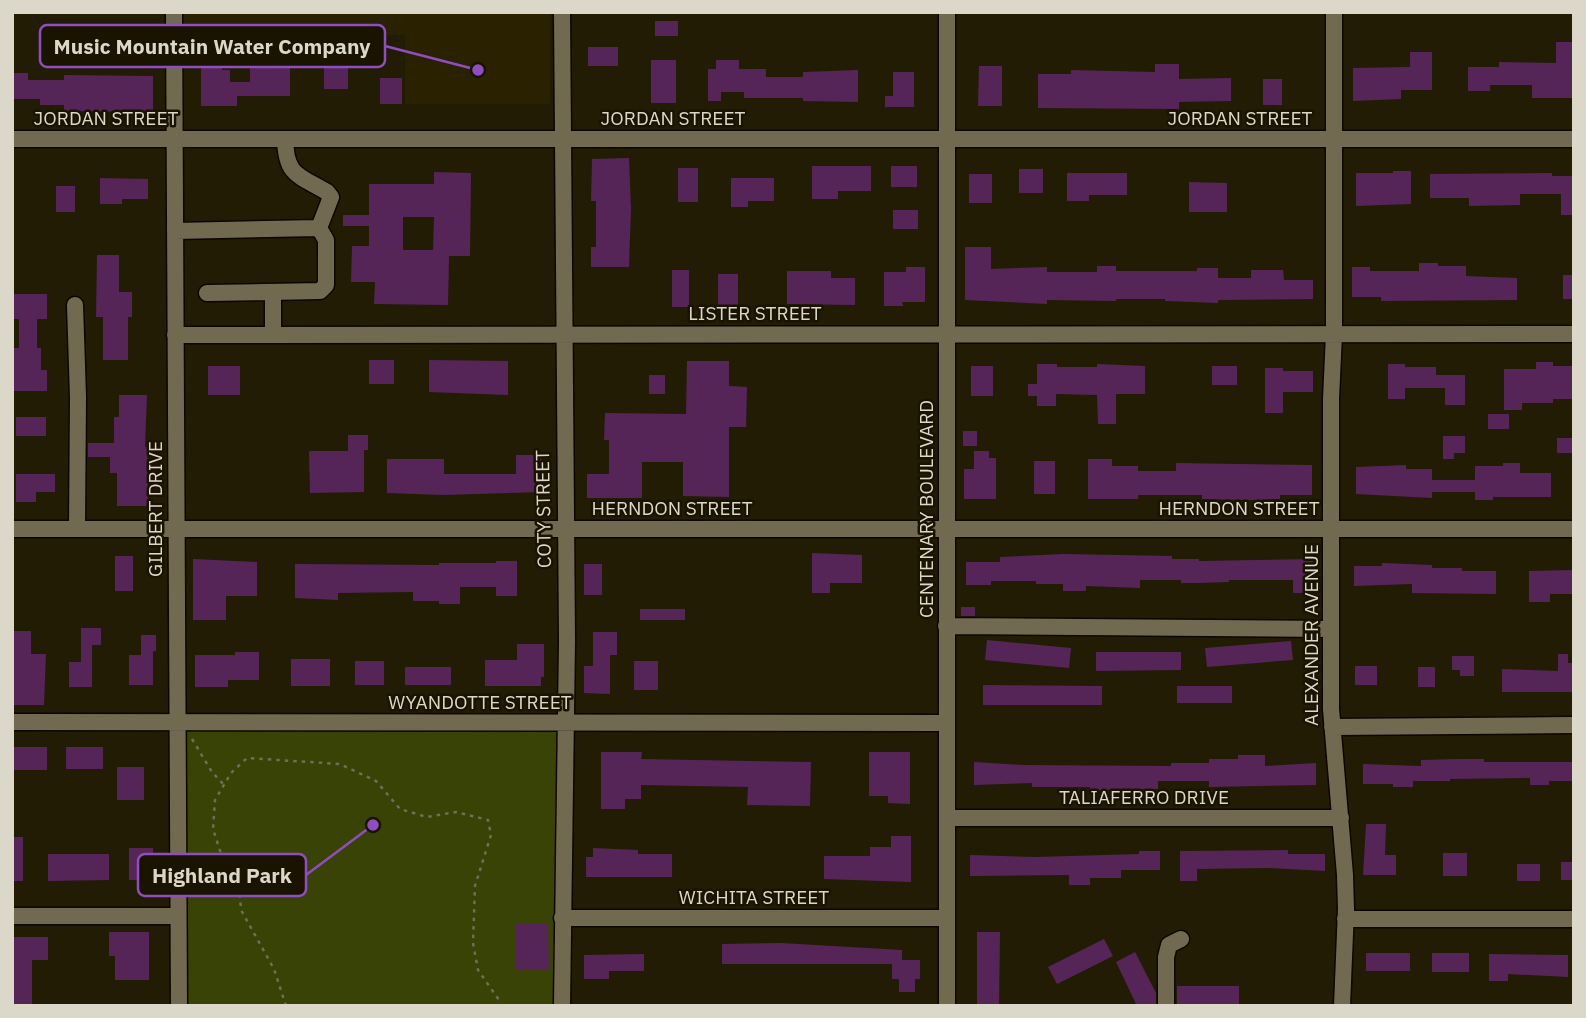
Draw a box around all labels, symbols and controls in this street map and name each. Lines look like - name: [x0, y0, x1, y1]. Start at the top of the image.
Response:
- callout: Music Mountain Water Company: [40, 25, 385, 67]
- text: Music Mountain Water Company: [53, 32, 371, 60]
- street label: JORDAN STREET: [34, 106, 179, 130]
- street label: JORDAN STREET: [601, 106, 746, 130]
- street label: JORDAN STREET: [1168, 106, 1313, 130]
- street label: LISTER STREET: [688, 301, 822, 325]
- street label: CENTENARY BOULEVARD: [914, 400, 938, 618]
- street label: GILBERT DRIVE: [143, 441, 167, 577]
- street label: COTY STREET: [530, 450, 556, 568]
- street label: HERNDON STREET: [591, 496, 753, 520]
- street label: HERNDON STREET: [1158, 496, 1320, 520]
- street label: ALEXANDER AVENUE: [1299, 544, 1323, 726]
- street label: WYANDOTTE STREET: [388, 690, 572, 714]
- street label: TALIAFERRO DRIVE: [1059, 785, 1229, 809]
- callout: Highland Park: [138, 854, 306, 896]
- text: Highland Park: [152, 861, 293, 889]
- street label: WICHITA STREET: [679, 885, 829, 909]

